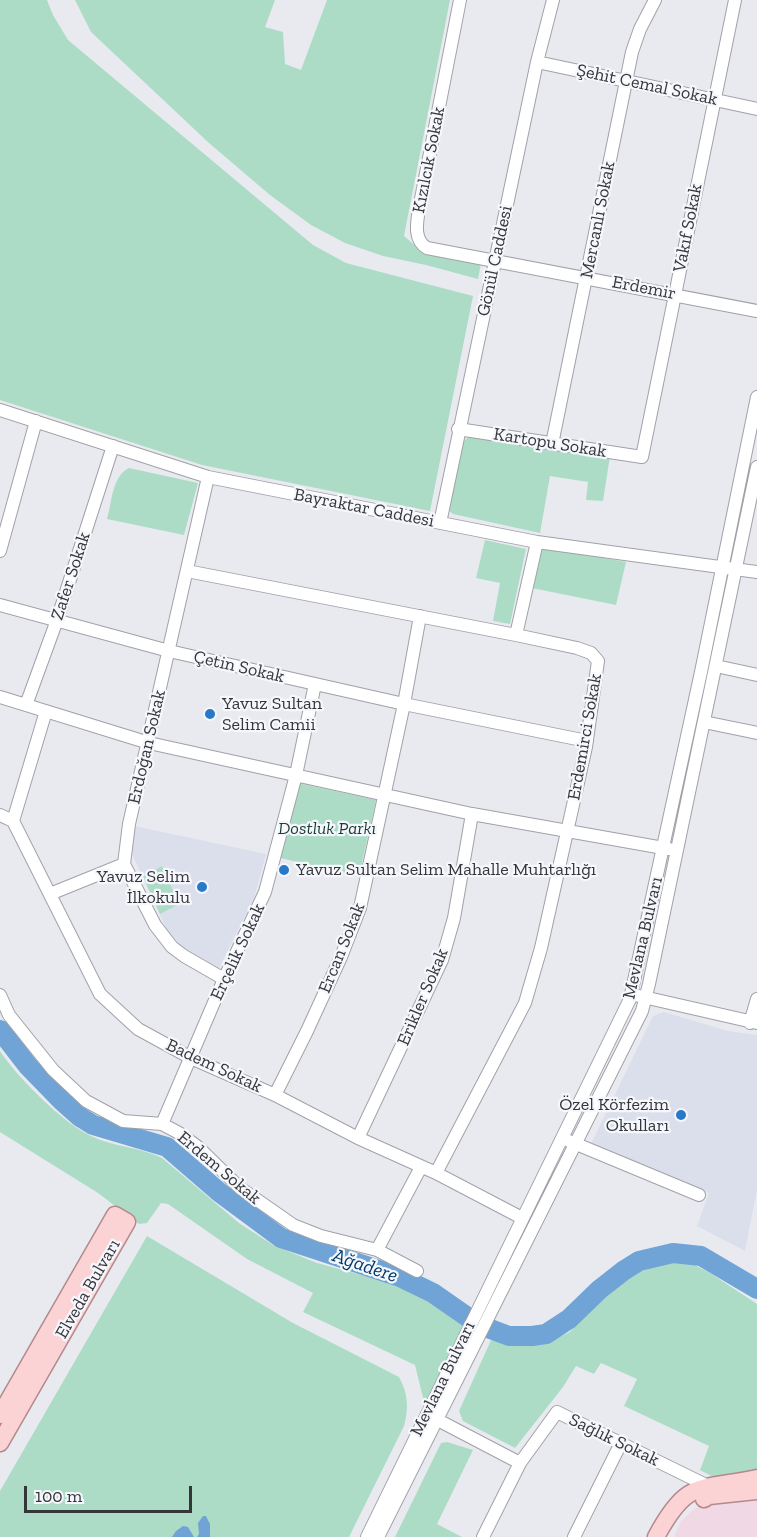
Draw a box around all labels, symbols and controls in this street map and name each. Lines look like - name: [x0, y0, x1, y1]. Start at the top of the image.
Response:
- street label: Şehit Cemal Sokak: [575, 60, 719, 110]
- street label: Kızılcık Sokak: [408, 105, 450, 215]
- street label: Mercanlı Sokak: [576, 160, 620, 280]
- street label: Vakıf Sokak: [669, 182, 707, 274]
- street label: Gönül Caddesi: [473, 204, 517, 318]
- street label: Erdemir: [610, 271, 678, 305]
- street label: Kartopu Sokak: [492, 423, 608, 463]
- street label: Bayraktar Caddesi: [292, 484, 436, 532]
- street label: Zafer Sokak: [47, 529, 95, 623]
- street label: Çetin Sokak: [192, 646, 286, 688]
- street label: Erdemirci Sokak: [563, 672, 607, 802]
- street label: Erdoğan Sokak: [123, 688, 171, 806]
- place label: Yavuz Sultan Selim Camii: [222, 693, 322, 736]
- marker: Yavuz Sultan Selim Camii: [203, 707, 217, 721]
- park label: Dostluk Parkı: [278, 818, 376, 840]
- place label: Yavuz Sultan Selim Mahalle Muhtarlığı: [296, 859, 596, 881]
- marker: Yavuz Sultan Selim Mahalle Muhtarlığı: [277, 863, 291, 877]
- place label: Yavuz Selim İlkokulu: [97, 866, 190, 908]
- street label: Mevlana Bulvarı: [618, 875, 668, 1001]
- marker: Yavuz Selim İlkokulu: [195, 880, 209, 894]
- street label: Erçelik Sokak: [206, 900, 270, 1004]
- street label: Ercan Sokak: [314, 900, 370, 996]
- street label: Erikler Sokak: [393, 945, 453, 1049]
- street label: Badem Sokak: [162, 1034, 266, 1098]
- place label: Özel Körfezim Okulları: [559, 1094, 669, 1136]
- marker: Özel Körfezim Okulları: [674, 1108, 688, 1122]
- street label: Erdem Sokak: [173, 1127, 265, 1209]
- street label: Elveda Bulvarı: [51, 1235, 125, 1343]
- water label: Ağadere: [329, 1244, 401, 1288]
- street label: Mevlana Bulvarı: [406, 1318, 480, 1440]
- street label: Sağlık Sokak: [565, 1409, 663, 1471]
- scale bar: [27, 1474, 195, 1512]
- text: 100 m: [35, 1485, 82, 1507]

